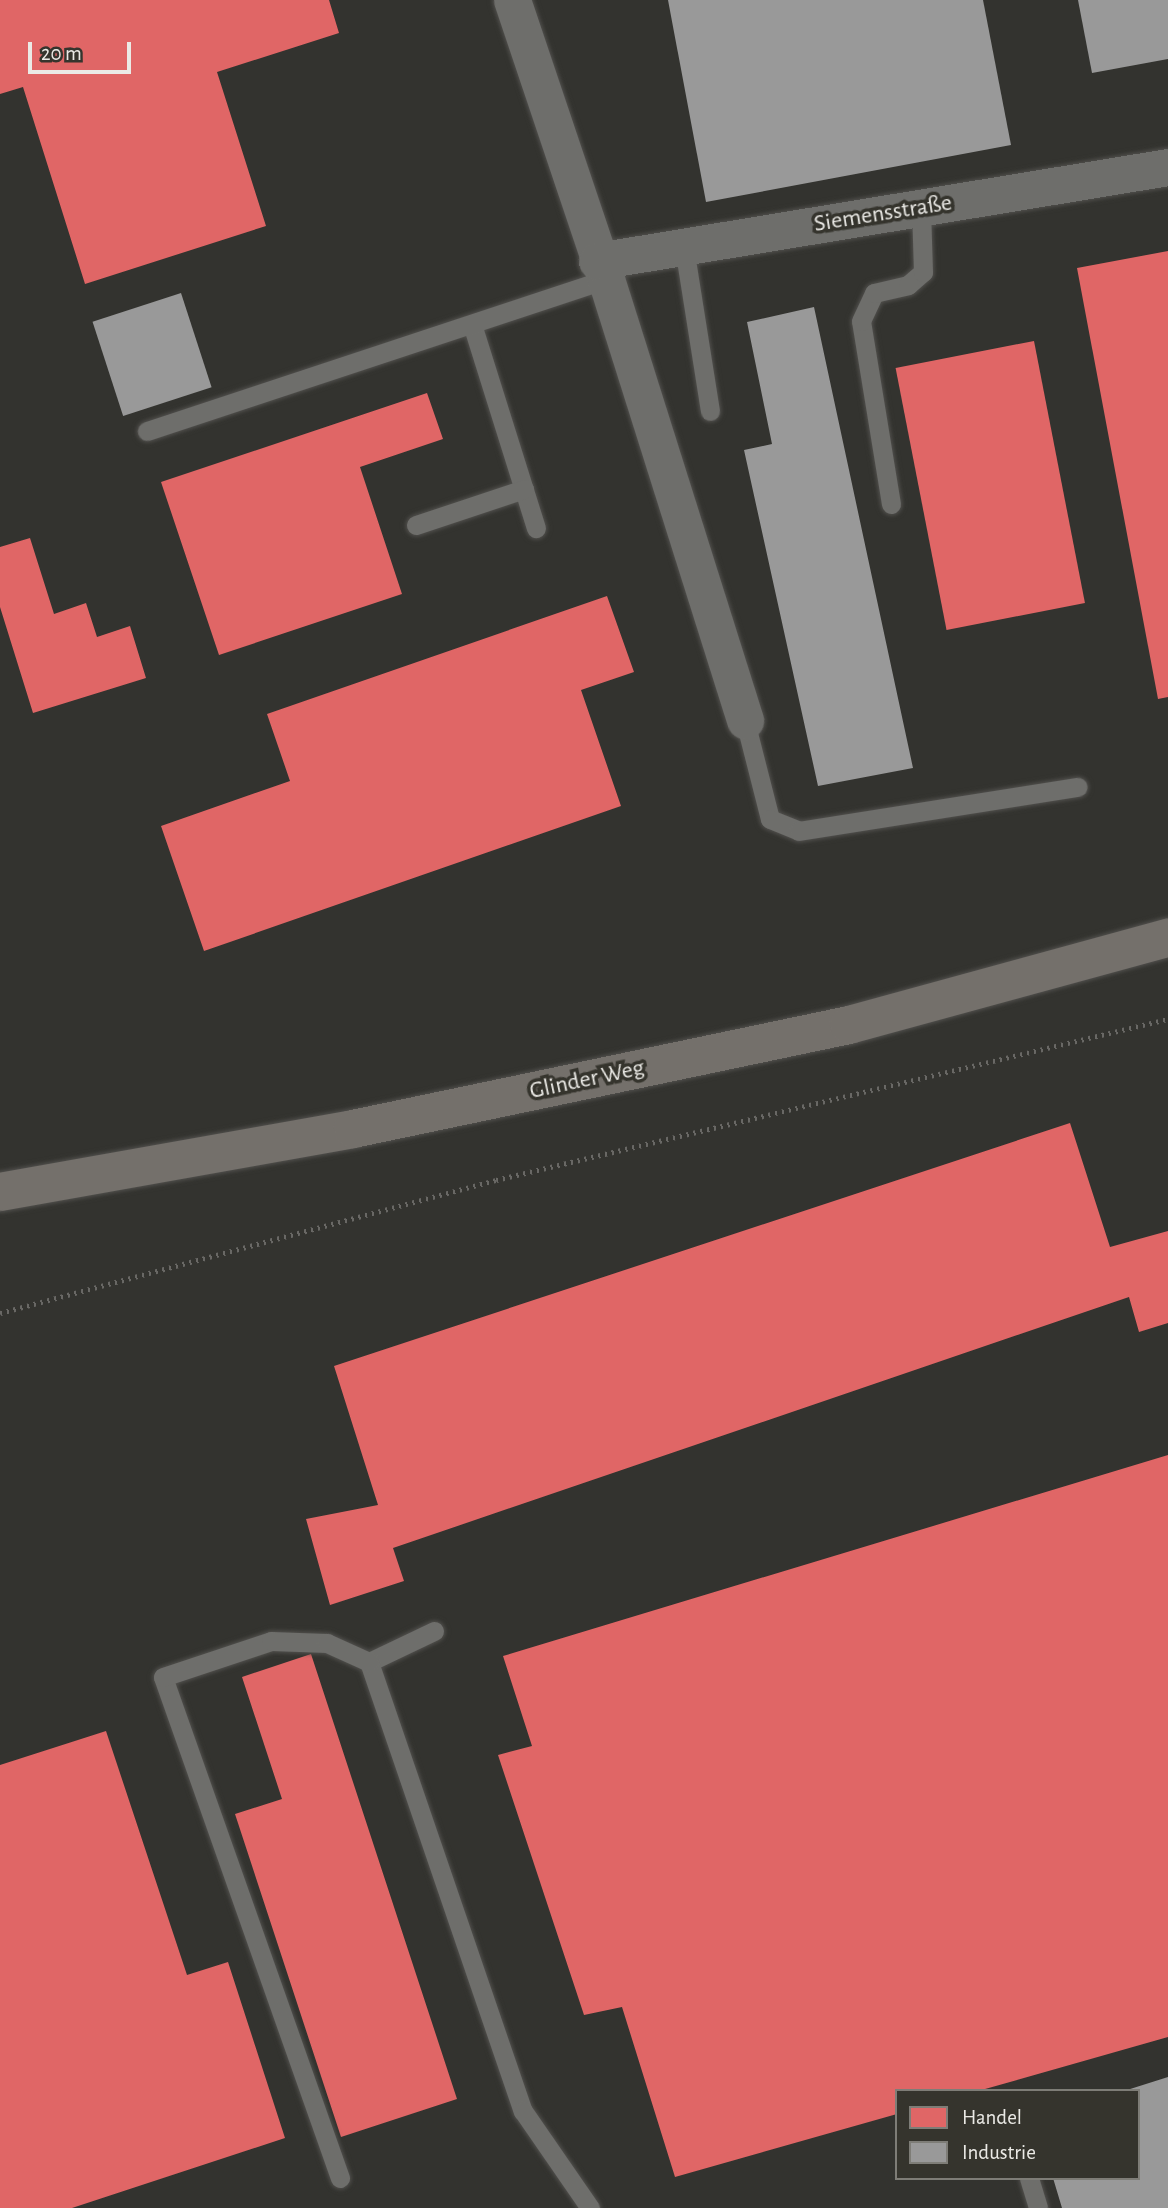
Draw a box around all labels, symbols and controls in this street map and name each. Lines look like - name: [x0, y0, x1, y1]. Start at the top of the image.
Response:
- scale bar: [32, 28, 135, 72]
- text: 20 m: [41, 43, 82, 64]
- street label: Siemensstraße: [812, 189, 954, 239]
- street label: Glinder Weg: [527, 1054, 647, 1106]
- legend: [895, 2089, 1140, 2180]
- text: Handel: [962, 2107, 1022, 2128]
- text: Industrie: [962, 2142, 1036, 2163]

